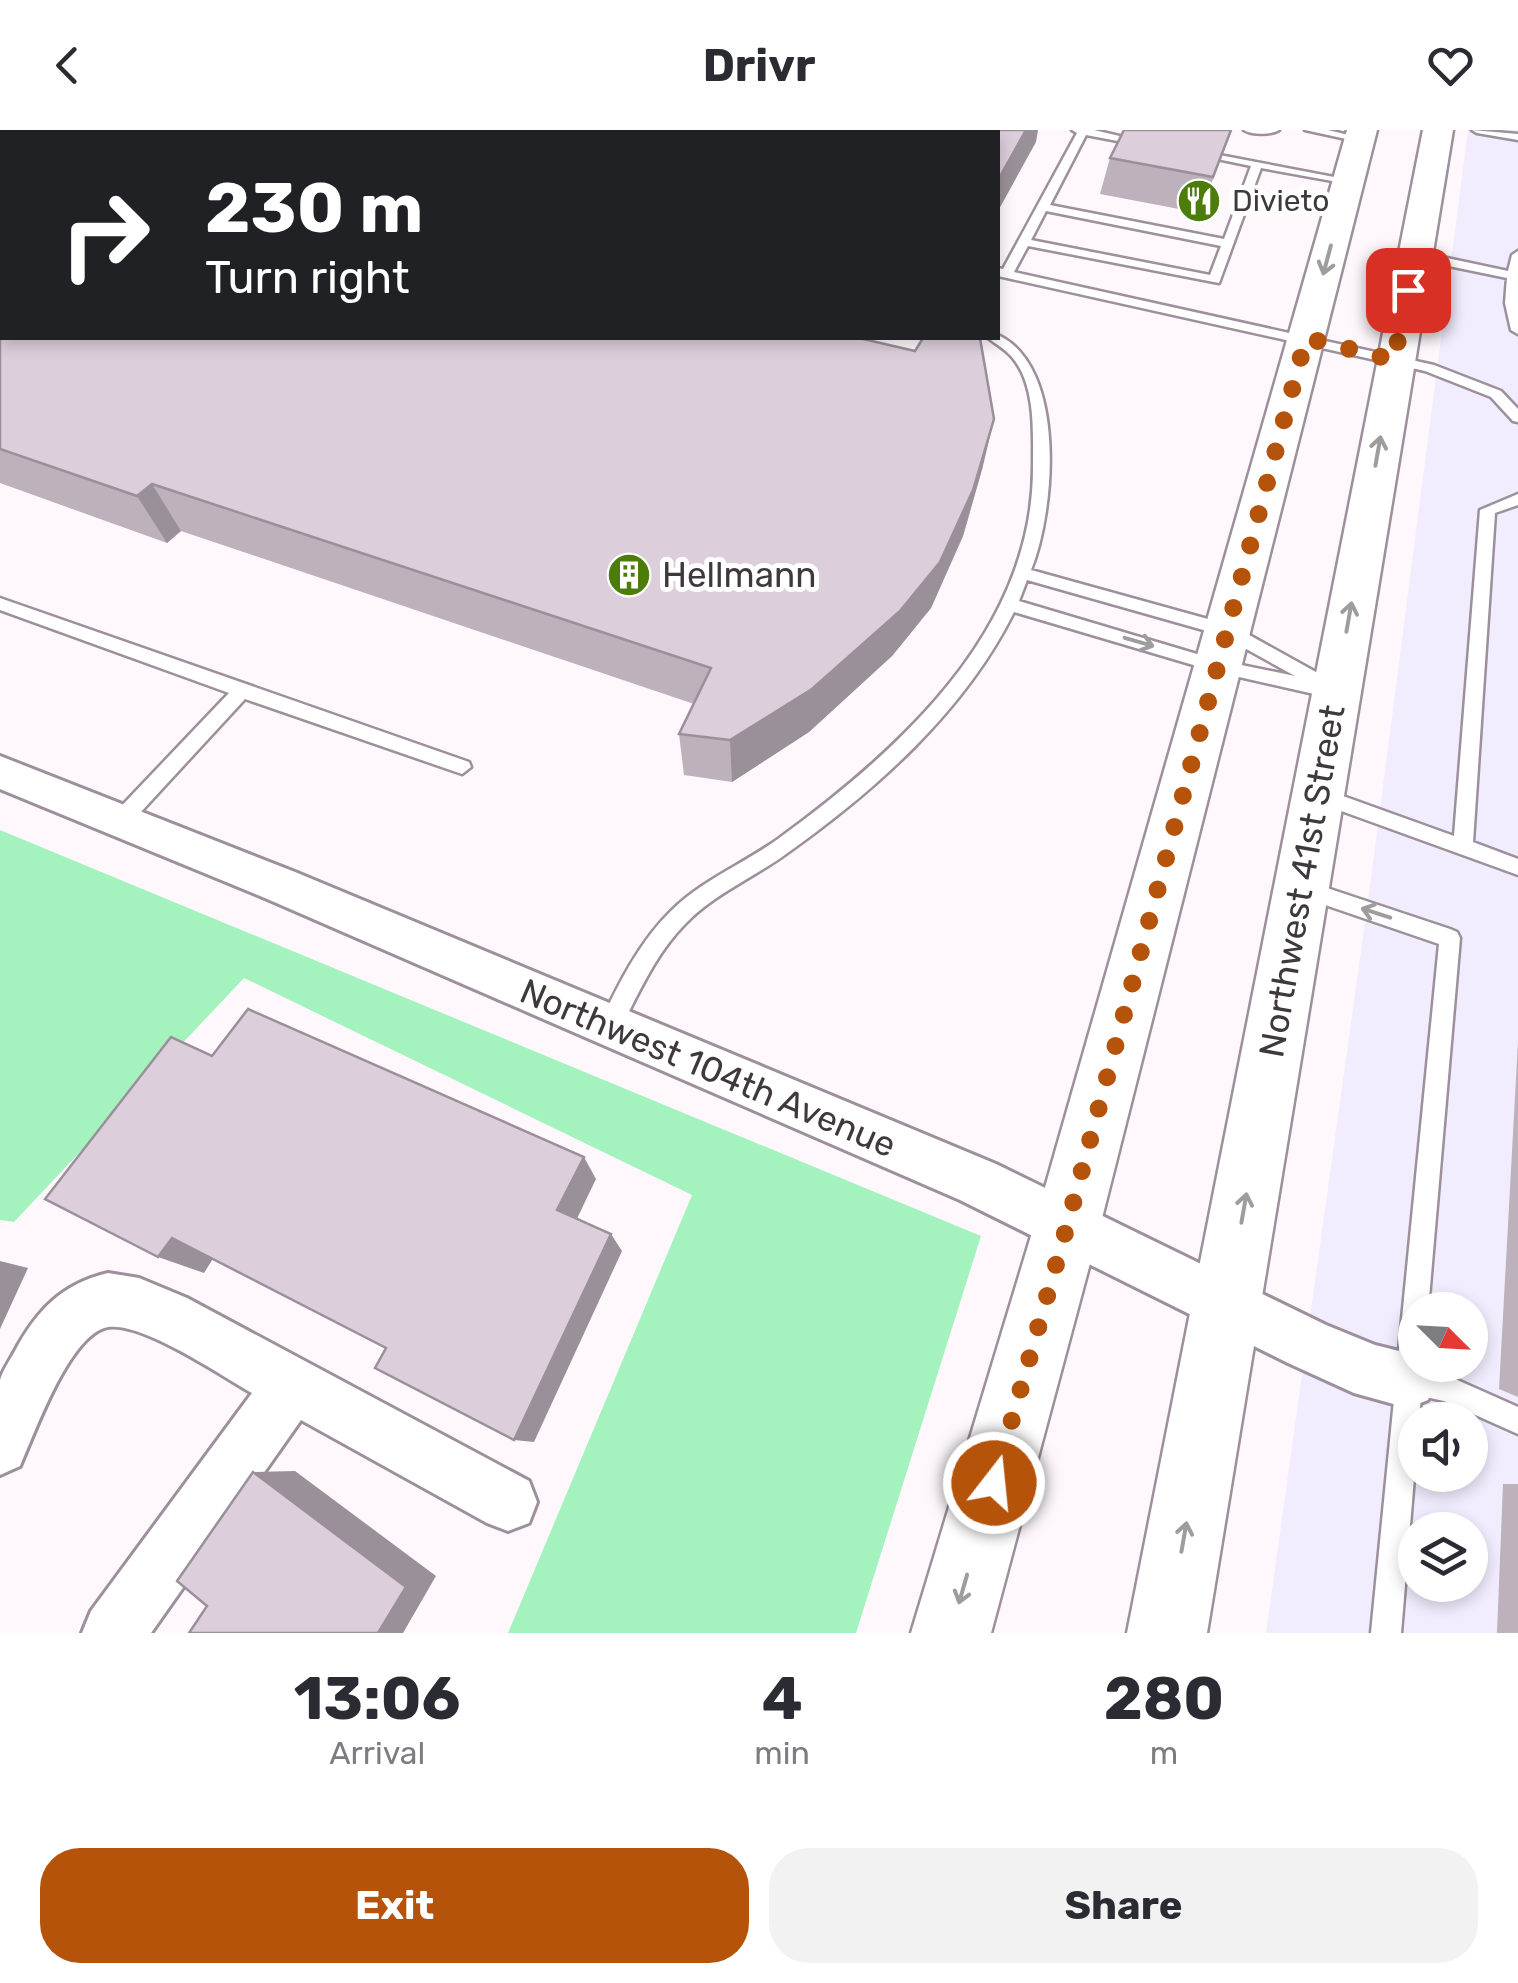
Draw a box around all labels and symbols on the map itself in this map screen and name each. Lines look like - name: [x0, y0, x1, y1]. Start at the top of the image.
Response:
- restaurant icon: Divieto: [1176, 178, 1222, 224]
- place label: Divieto: [1232, 183, 1329, 219]
- one-way arrow: [1317, 244, 1336, 275]
- pin: [1366, 248, 1451, 333]
- one-way arrow: [1370, 435, 1389, 467]
- building icon: Hellmann: [606, 552, 652, 598]
- place label: Hellmann: [662, 554, 816, 596]
- one-way arrow: [1340, 601, 1359, 634]
- one-way arrow: [1123, 634, 1154, 653]
- street label: Northwest 41st Street: [1250, 702, 1354, 1060]
- one-way arrow: [1360, 902, 1392, 920]
- street label: Northwest 104th Avenue: [514, 970, 902, 1166]
- one-way arrow: [1235, 1192, 1254, 1225]
- north arrow: [1398, 1292, 1488, 1382]
- position arrow: [942, 1431, 1046, 1535]
- one-way arrow: [1175, 1521, 1194, 1554]
- one-way arrow: [953, 1573, 971, 1604]

